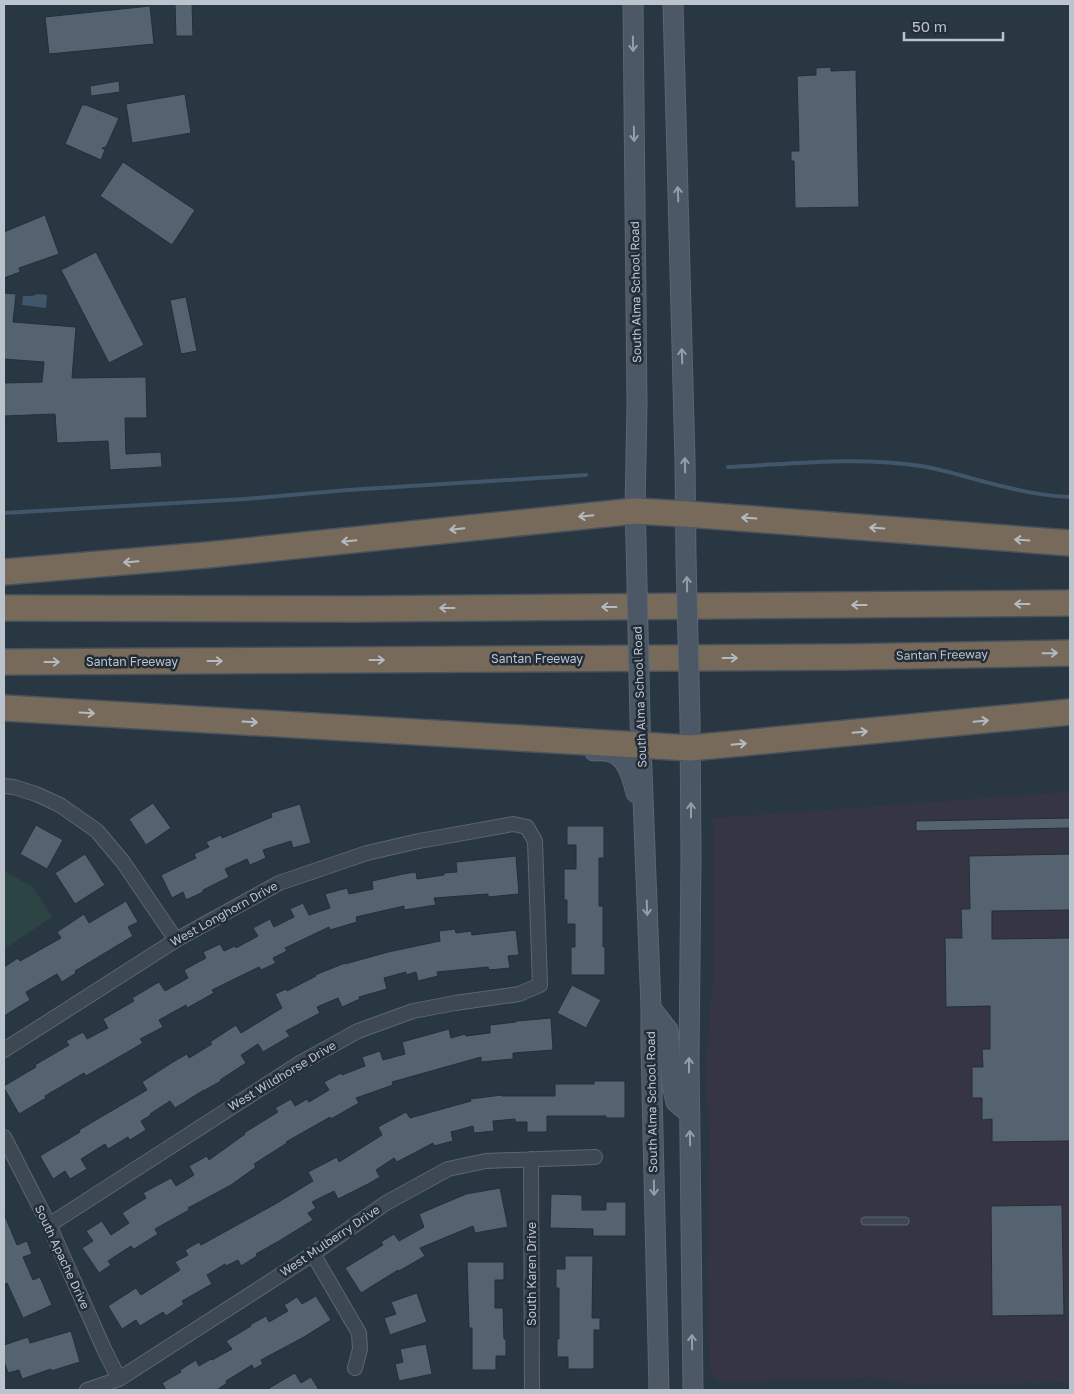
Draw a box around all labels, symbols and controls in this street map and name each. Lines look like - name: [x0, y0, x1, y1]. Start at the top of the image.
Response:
- scale bar: [904, 10, 1003, 42]
- text: 50 m: [912, 17, 947, 35]
- one-way arrow: [628, 36, 638, 52]
- one-way arrow: [629, 126, 639, 142]
- one-way arrow: [673, 186, 683, 202]
- street label: South Alma School Road: [627, 221, 644, 363]
- one-way arrow: [678, 348, 687, 364]
- one-way arrow: [680, 457, 690, 474]
- one-way arrow: [578, 511, 594, 521]
- one-way arrow: [742, 514, 758, 523]
- one-way arrow: [869, 524, 885, 533]
- one-way arrow: [449, 525, 465, 534]
- one-way arrow: [1014, 535, 1030, 544]
- one-way arrow: [341, 536, 357, 546]
- one-way arrow: [123, 557, 139, 566]
- one-way arrow: [682, 576, 692, 592]
- one-way arrow: [1014, 599, 1030, 609]
- one-way arrow: [851, 600, 868, 610]
- one-way arrow: [601, 602, 618, 612]
- one-way arrow: [439, 603, 455, 613]
- street label: South Alma School Road: [630, 626, 649, 768]
- street label: Santan Freeway: [896, 646, 988, 663]
- one-way arrow: [1042, 649, 1058, 658]
- street label: Santan Freeway: [491, 651, 583, 666]
- one-way arrow: [722, 653, 738, 663]
- street label: Santan Freeway: [86, 654, 178, 669]
- one-way arrow: [369, 655, 385, 665]
- one-way arrow: [206, 656, 223, 666]
- one-way arrow: [44, 657, 60, 667]
- one-way arrow: [79, 709, 95, 718]
- one-way arrow: [972, 716, 988, 726]
- one-way arrow: [241, 718, 257, 727]
- one-way arrow: [851, 727, 867, 737]
- one-way arrow: [731, 739, 747, 749]
- one-way arrow: [686, 803, 696, 819]
- street label: West Longhorn Drive: [168, 878, 280, 949]
- one-way arrow: [642, 900, 652, 916]
- street label: South Alma School Road: [643, 1031, 660, 1173]
- street label: West Wildhorse Drive: [225, 1037, 338, 1114]
- one-way arrow: [684, 1057, 694, 1074]
- one-way arrow: [685, 1131, 695, 1147]
- one-way arrow: [649, 1180, 659, 1196]
- street label: South Apache Drive: [32, 1202, 93, 1311]
- street label: West Mulberry Drive: [277, 1202, 382, 1280]
- street label: South Karen Drive: [524, 1222, 539, 1326]
- one-way arrow: [687, 1334, 697, 1350]

